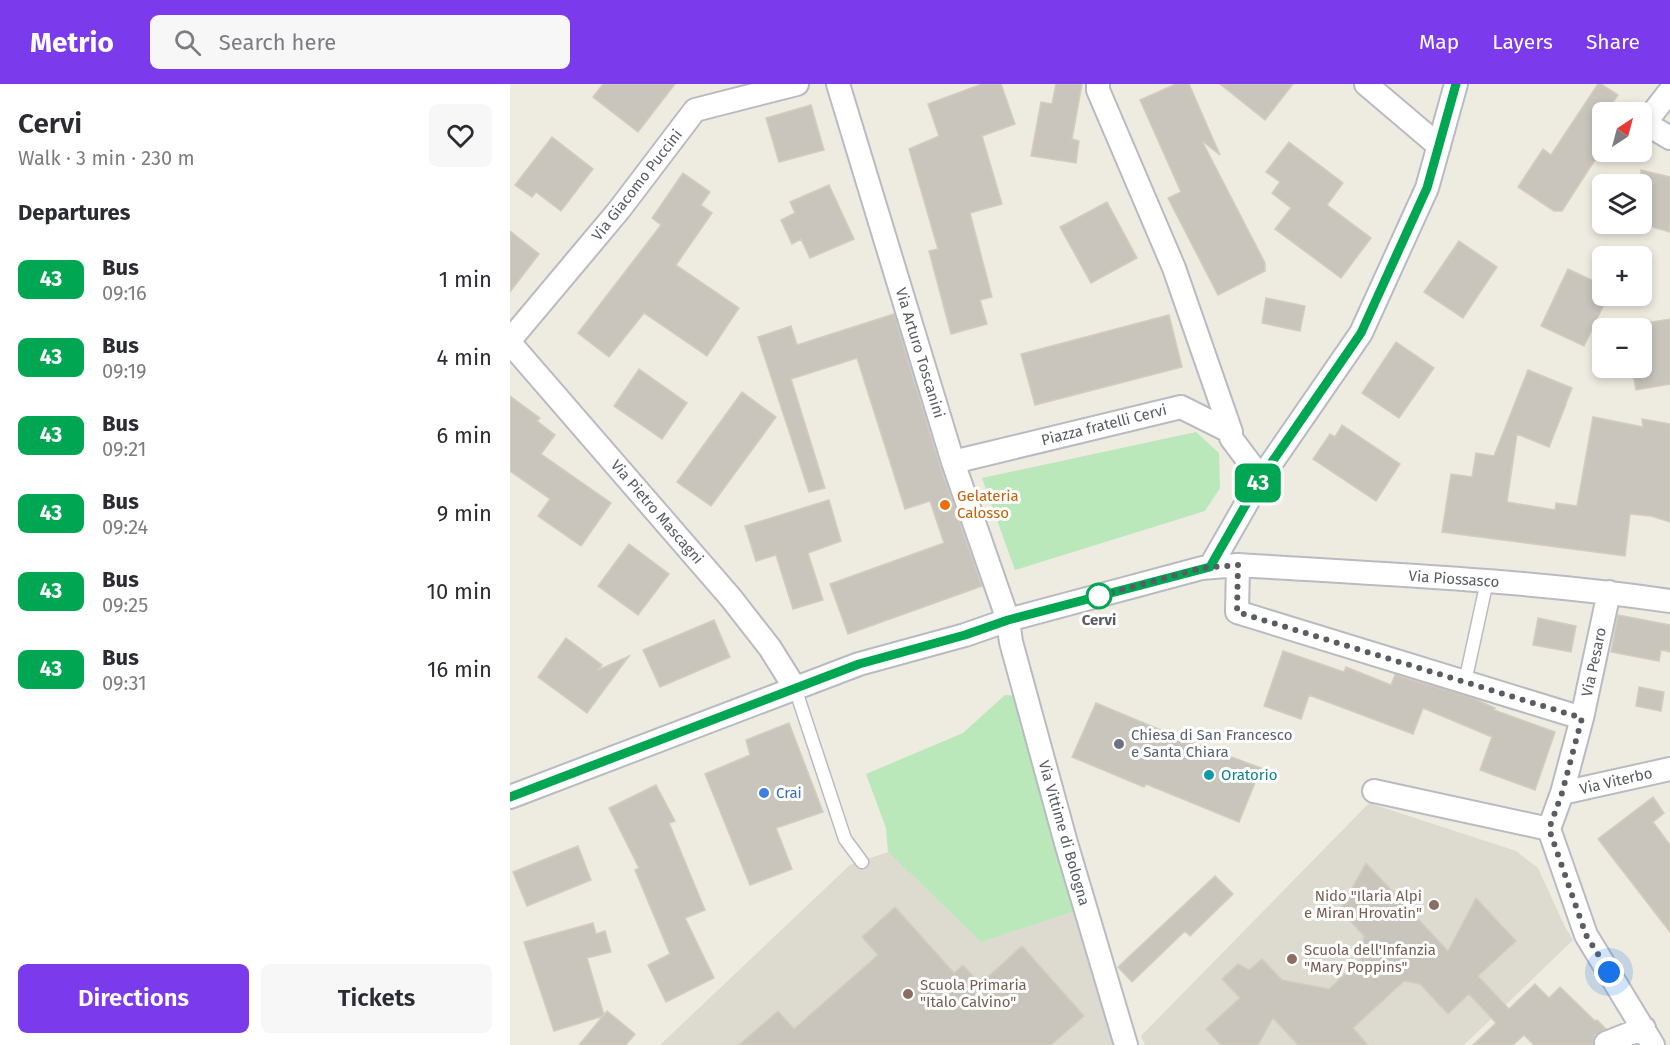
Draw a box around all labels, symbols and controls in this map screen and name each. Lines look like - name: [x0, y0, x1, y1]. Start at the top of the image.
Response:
- search box: [150, 15, 570, 69]
- text: Metrio: [30, 26, 114, 59]
- icon: search: [171, 26, 204, 59]
- text: Search here: [219, 29, 336, 56]
- text: Map: [1419, 29, 1459, 55]
- text: Layers: [1492, 29, 1553, 55]
- text: Share: [1586, 29, 1640, 55]
- north arrow: [1592, 102, 1652, 162]
- map controls: [1592, 102, 1652, 378]
- button: heart: [429, 104, 492, 167]
- text: Cervi: [18, 107, 82, 140]
- street label: Via Giacomo Puccini: [588, 126, 686, 244]
- text: Walk · 3 min · 230 m: [18, 146, 195, 170]
- button: layers: [1592, 174, 1652, 234]
- text: Departures: [18, 199, 130, 226]
- button: +: [1592, 246, 1652, 306]
- text: Bus: [102, 254, 139, 281]
- text: 43: [40, 266, 62, 292]
- text: 1 min: [439, 266, 492, 293]
- text: 09:16: [102, 281, 147, 305]
- street label: Via Arturo Toscanini: [892, 286, 948, 420]
- button: −: [1592, 318, 1652, 378]
- text: Bus: [102, 332, 139, 359]
- text: 43: [40, 344, 62, 370]
- text: 4 min: [437, 344, 492, 371]
- text: 09:19: [102, 359, 147, 383]
- street label: Piazza fratelli Cervi: [1039, 401, 1169, 449]
- text: Bus: [102, 410, 139, 437]
- text: 43: [40, 422, 62, 448]
- text: 6 min: [436, 422, 492, 449]
- text: 09:21: [102, 437, 146, 461]
- street label: Via Pietro Mascagni: [607, 456, 707, 568]
- line badge: 43: [1231, 464, 1285, 502]
- text: 43: [1247, 470, 1269, 496]
- place label: Gelateria Calosso: [957, 487, 1019, 522]
- text: Bus: [102, 488, 139, 515]
- marker: Gelateria Calosso: [938, 498, 952, 512]
- text: 43: [40, 500, 62, 526]
- text: 9 min: [437, 500, 492, 527]
- text: 09:24: [102, 515, 148, 539]
- text: Bus: [102, 566, 139, 593]
- street label: Via Piossasco: [1408, 567, 1500, 591]
- text: 43: [40, 578, 62, 604]
- text: 10 min: [426, 578, 492, 605]
- marker: Cervi: [1086, 583, 1112, 609]
- text: 09:25: [102, 593, 148, 617]
- place label: Cervi: [1082, 611, 1116, 629]
- street label: Via Pesaro: [1578, 626, 1610, 698]
- text: Bus: [102, 644, 139, 671]
- text: 43: [40, 656, 62, 682]
- text: 16 min: [427, 656, 492, 683]
- text: 09:31: [102, 671, 147, 695]
- place label: Chiesa di San Francesco e Santa Chiara: [1131, 726, 1292, 761]
- marker: Chiesa di San Francesco e Santa Chiara: [1112, 737, 1126, 751]
- street label: Via Vittime di Bologna: [1035, 758, 1093, 908]
- street label: Via Viterbo: [1578, 764, 1654, 798]
- place label: Oratorio: [1221, 766, 1278, 784]
- marker: Oratorio: [1202, 768, 1216, 782]
- place label: Crai: [776, 784, 802, 802]
- marker: Crai: [757, 786, 771, 800]
- place label: Nido "Ilaria Alpi e Miran Hrovatin": [1304, 887, 1422, 922]
- marker: Nido "Ilaria Alpi e Miran Hrovatin": [1427, 898, 1441, 912]
- place label: Scuola dell'Infanzia "Mary Poppins": [1304, 941, 1436, 976]
- marker: Scuola dell'Infanzia "Mary Poppins": [1285, 952, 1299, 966]
- your location: [1594, 957, 1624, 987]
- button: Directions: [18, 964, 249, 1033]
- button: Tickets: [261, 964, 492, 1033]
- place label: Scuola Primaria "Italo Calvino": [920, 976, 1027, 1011]
- marker: Scuola Primaria "Italo Calvino": [901, 987, 915, 1001]

